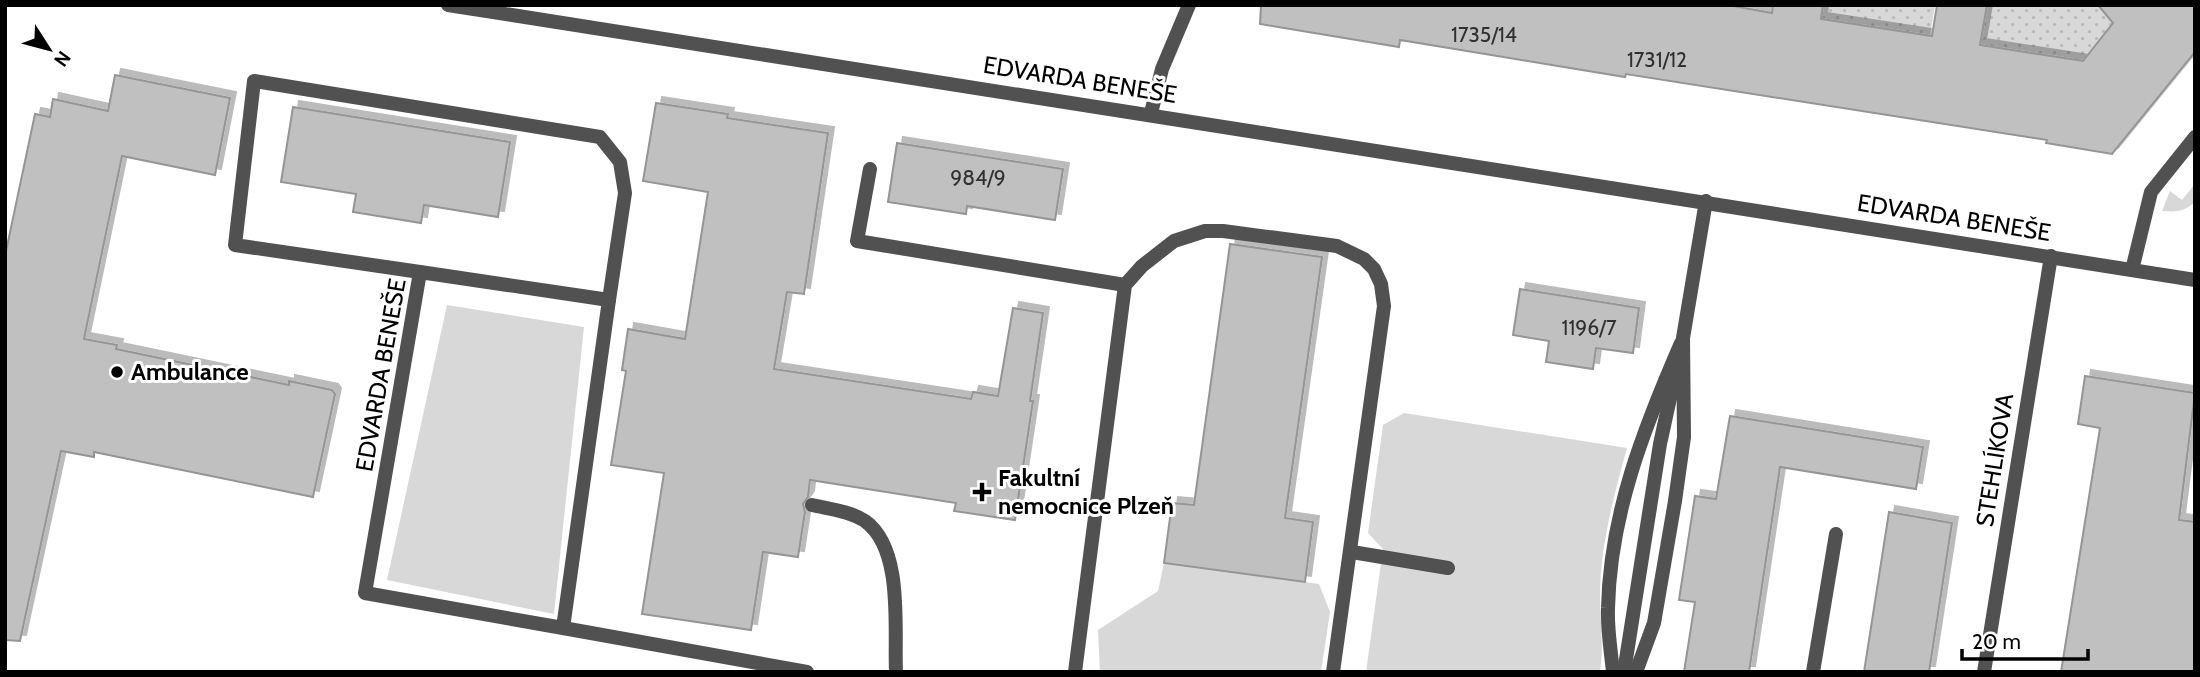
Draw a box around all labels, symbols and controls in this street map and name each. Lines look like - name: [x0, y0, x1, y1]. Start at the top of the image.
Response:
- north arrow: [14, 14, 84, 84]
- house number: 1735/14: [1451, 22, 1517, 47]
- text: N: [49, 47, 76, 71]
- house number: 1731/12: [1627, 47, 1687, 72]
- street label: EDVARDA BENEŠE: [981, 50, 1179, 109]
- house number: 984/9: [950, 165, 1006, 190]
- street label: EDVARDA BENEŠE: [1855, 188, 2053, 247]
- street label: EDVARDA BENEŠE: [349, 276, 412, 474]
- house number: 1196/7: [1562, 315, 1617, 340]
- place label: Ambulance: [131, 357, 249, 386]
- marker: Ambulance: [109, 364, 125, 380]
- street label: STEHLÍKOVA: [1970, 391, 2019, 529]
- place label: Fakultní nemocnice Plzeň: [998, 463, 1174, 520]
- marker: Fakultní nemocnice Plzeň: [972, 482, 992, 502]
- scale bar: [1962, 618, 2088, 662]
- text: 20 m: [1972, 629, 2021, 654]

